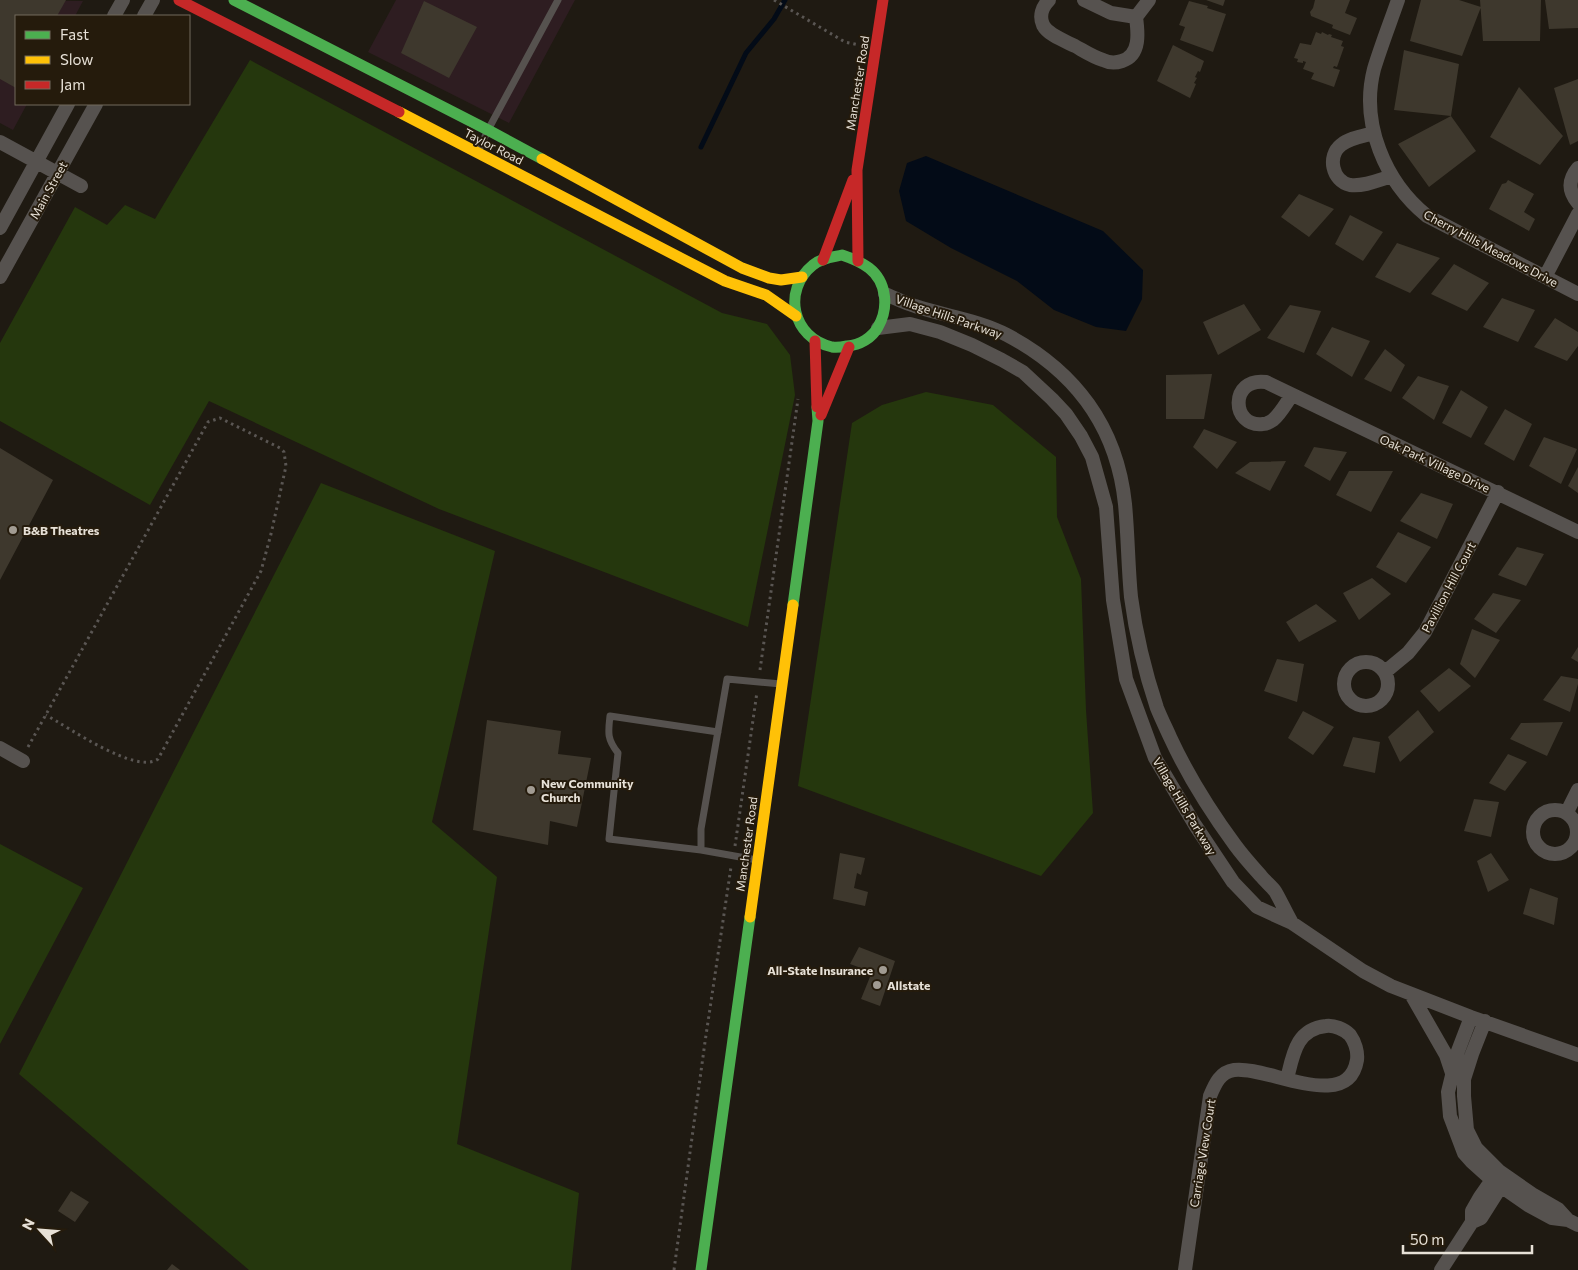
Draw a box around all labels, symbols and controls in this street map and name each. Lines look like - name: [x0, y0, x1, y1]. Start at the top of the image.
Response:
- legend: [15, 15, 190, 105]
- text: Fast: [60, 25, 89, 43]
- street label: Manchester Road: [843, 35, 871, 131]
- text: Slow: [60, 50, 93, 68]
- text: Jam: [60, 75, 85, 93]
- street label: Taylor Road: [462, 125, 526, 167]
- street label: Main Street: [26, 159, 70, 221]
- street label: Cherry Hills Meadows Drive: [1422, 207, 1560, 289]
- street label: Village Hills Parkway: [894, 291, 1004, 341]
- street label: Oak Park Village Drive: [1378, 431, 1492, 495]
- place label: B&B Theatres: [23, 523, 100, 537]
- marker: B&B Theatres: [7, 524, 19, 536]
- street label: Pavillion Hill Court: [1418, 539, 1478, 635]
- street label: Village Hills Parkway: [1150, 755, 1220, 857]
- place label: New Community Church: [541, 776, 634, 804]
- marker: New Community Church: [525, 784, 537, 796]
- street label: Manchester Road: [732, 796, 760, 892]
- place label: All-State Insurance: [767, 963, 873, 977]
- marker: All-State Insurance: [877, 964, 889, 976]
- place label: Allstate: [887, 978, 930, 992]
- marker: Allstate: [871, 979, 883, 991]
- street label: Carriage View Court: [1187, 1098, 1218, 1208]
- north arrow: [15, 1205, 65, 1255]
- text: N: [18, 1216, 38, 1233]
- scale bar: [1403, 1222, 1532, 1254]
- text: 50 m: [1410, 1230, 1444, 1248]

